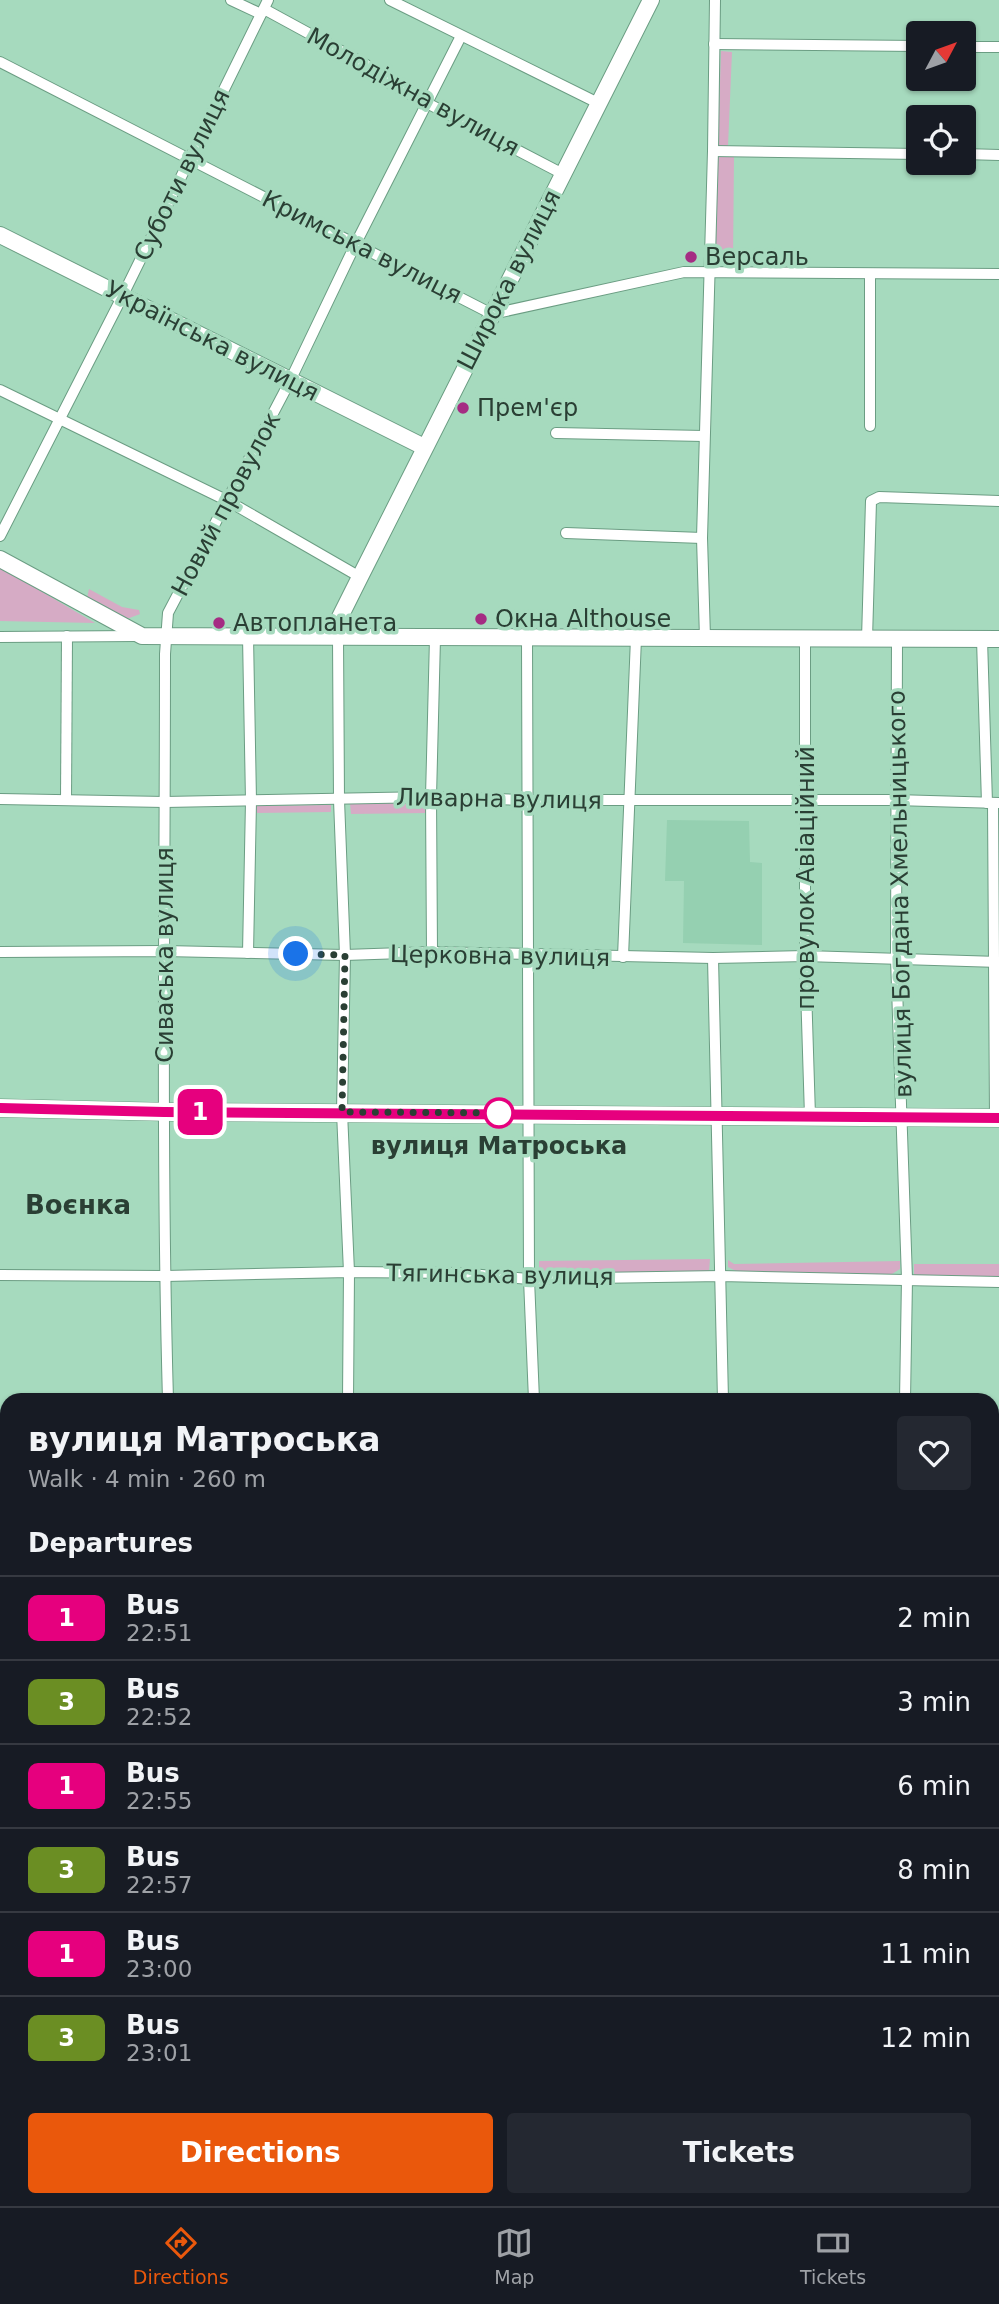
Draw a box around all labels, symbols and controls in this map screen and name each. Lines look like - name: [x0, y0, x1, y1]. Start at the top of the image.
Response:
- north arrow: [906, 21, 976, 91]
- map controls: [906, 21, 976, 175]
- street label: Молодіжна вулиця: [302, 22, 524, 162]
- street label: Суботи вулиця: [128, 85, 236, 265]
- button: locate: [906, 105, 976, 175]
- street label: Кримська вулиця: [258, 185, 466, 309]
- street label: Широка вулиця: [452, 185, 566, 375]
- place label: Версаль: [705, 243, 809, 271]
- marker: Версаль: [683, 249, 699, 265]
- street label: Українська вулиця: [101, 275, 323, 407]
- place label: Прем'єр: [477, 394, 578, 422]
- marker: Прем'єр: [455, 400, 471, 416]
- street label: Новий провулок: [166, 407, 286, 601]
- place label: Окна Althouse: [495, 605, 671, 633]
- place label: Автопланета: [233, 609, 397, 637]
- marker: Окна Althouse: [473, 611, 489, 627]
- marker: Автопланета: [211, 615, 227, 631]
- street label: вулиця Богдана Хмельницького: [882, 690, 918, 1098]
- street label: провулок Авіаційний: [792, 746, 820, 1010]
- street label: Ливарна вулиця: [396, 783, 602, 815]
- street label: Сиваська вулиця: [151, 847, 179, 1063]
- your location: [278, 936, 313, 971]
- street label: Церковна вулиця: [390, 940, 610, 972]
- line badge: 1: [177, 1089, 223, 1135]
- text: 1: [192, 1098, 208, 1126]
- marker: вулиця Матроська: [484, 1098, 514, 1128]
- place label: вулиця Матроська: [371, 1132, 627, 1160]
- district label: Воєнка: [25, 1190, 131, 1220]
- street label: Тягинська вулиця: [385, 1259, 614, 1291]
- button: heart: [897, 1416, 971, 1490]
- text: вулиця Матроська: [28, 1420, 380, 1459]
- text: Walk · 4 min · 260 m: [28, 1466, 266, 1492]
- text: Departures: [28, 1528, 193, 1558]
- text: Bus: [126, 1590, 180, 1620]
- text: 2 min: [897, 1603, 971, 1633]
- text: 1: [58, 1604, 75, 1632]
- text: 22:51: [126, 1620, 192, 1646]
- text: Bus: [126, 1674, 180, 1704]
- text: 3 min: [897, 1687, 971, 1717]
- text: 3: [58, 1688, 75, 1716]
- text: 22:52: [126, 1704, 192, 1730]
- text: Bus: [126, 1758, 180, 1788]
- text: 6 min: [897, 1771, 971, 1801]
- text: 1: [58, 1772, 75, 1800]
- text: 22:55: [126, 1788, 192, 1814]
- text: Bus: [126, 1842, 180, 1872]
- text: 8 min: [897, 1855, 971, 1885]
- text: 3: [58, 1856, 75, 1884]
- text: 22:57: [126, 1872, 192, 1898]
- text: Bus: [126, 1926, 180, 1956]
- text: 11 min: [881, 1939, 971, 1969]
- text: 1: [58, 1940, 75, 1968]
- text: 23:00: [126, 1956, 192, 1982]
- text: Bus: [126, 2010, 180, 2040]
- text: 12 min: [881, 2023, 971, 2053]
- text: 3: [58, 2024, 75, 2052]
- text: 23:01: [126, 2040, 192, 2066]
- button: Directions: [28, 2113, 493, 2193]
- button: Tickets: [507, 2113, 971, 2193]
- tab: Directions: [133, 2224, 229, 2288]
- tab: Map: [494, 2224, 534, 2288]
- tab: Tickets: [800, 2224, 866, 2288]

